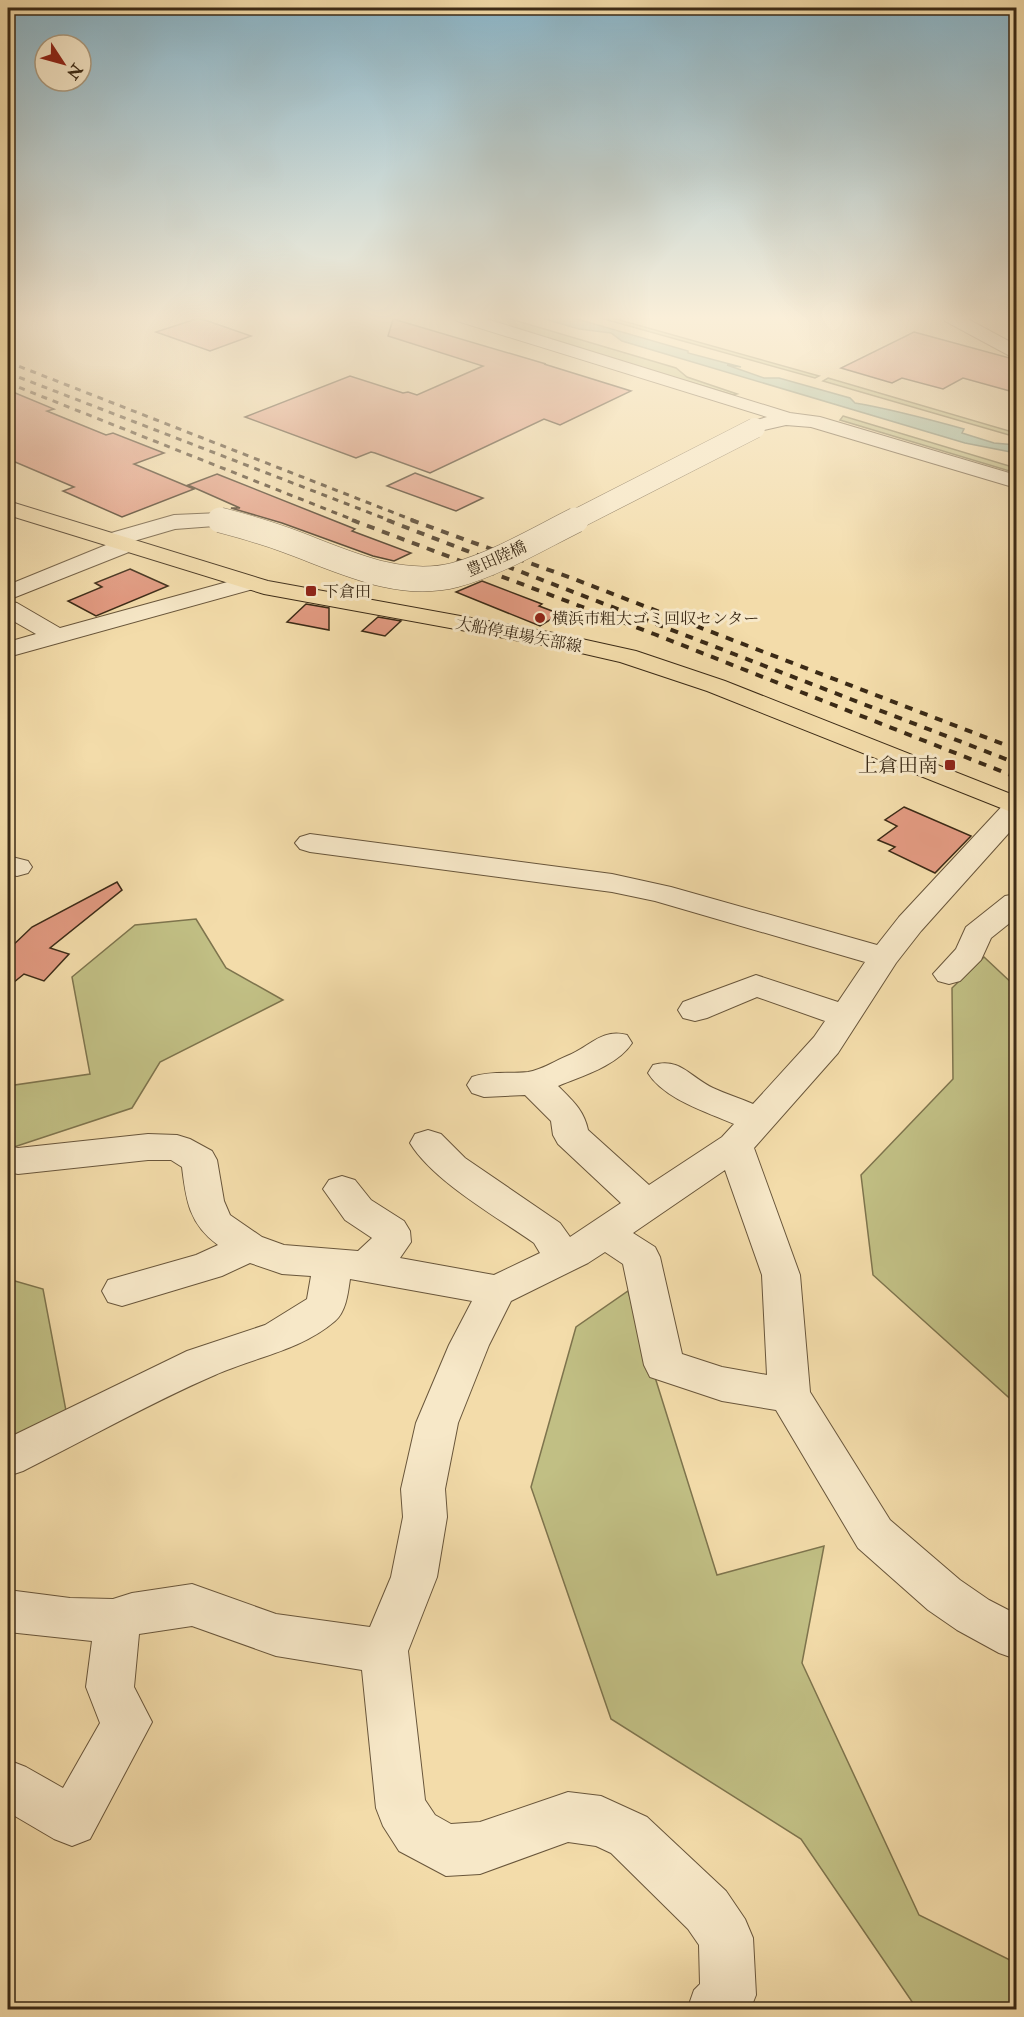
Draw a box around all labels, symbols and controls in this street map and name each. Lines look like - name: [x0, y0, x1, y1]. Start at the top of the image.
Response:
- north arrow: [33, 33, 93, 93]
- text: N: [62, 59, 87, 83]
- street label: 豊田陸橋: [463, 537, 530, 581]
- place label: 下倉田: [323, 582, 371, 602]
- marker: 下倉田: [304, 584, 318, 598]
- place label: 横浜市粗大ゴミ回収センター: [552, 609, 759, 629]
- marker: 横浜市粗大ゴミ回収センター: [533, 611, 547, 625]
- street label: 大船停車場矢部線: [454, 613, 584, 657]
- place label: 上倉田南: [858, 753, 938, 778]
- marker: 上倉田南: [943, 758, 957, 772]

